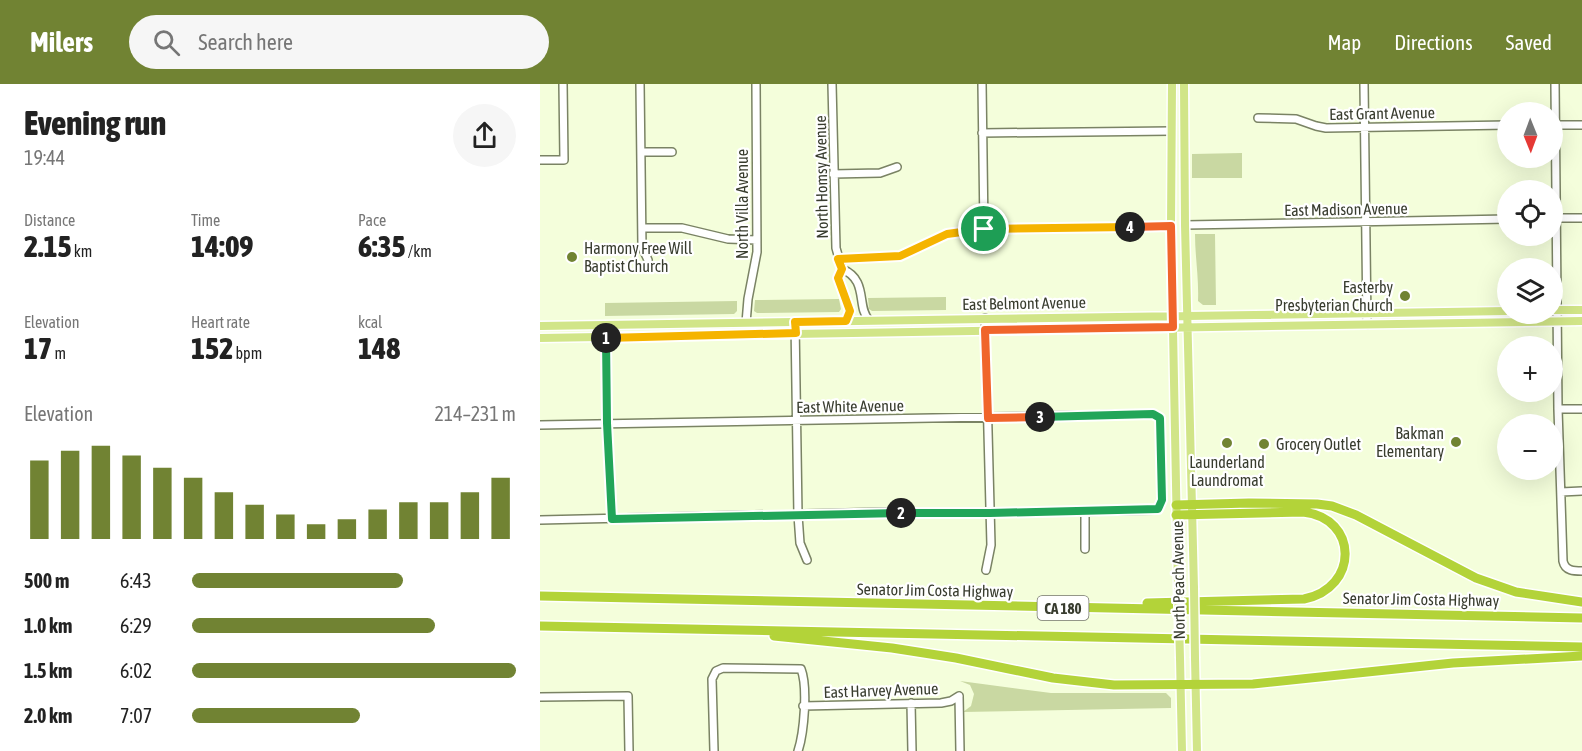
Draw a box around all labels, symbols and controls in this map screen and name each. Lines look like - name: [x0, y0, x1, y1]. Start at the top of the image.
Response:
- search box: [129, 15, 549, 69]
- text: Milers: [30, 26, 93, 58]
- icon: search: [150, 26, 183, 59]
- text: Search here: [198, 29, 293, 55]
- text: Map: [1327, 30, 1361, 54]
- text: Directions: [1394, 30, 1473, 54]
- text: Saved: [1506, 30, 1552, 54]
- north arrow: [1497, 102, 1563, 168]
- map controls: [1497, 102, 1563, 480]
- street label: East Grant Avenue: [1329, 103, 1435, 123]
- text: Evening run: [24, 104, 166, 142]
- button: share: [453, 104, 516, 167]
- street label: North Homsy Avenue: [811, 115, 832, 239]
- text: 19:44: [24, 146, 65, 169]
- street label: North Villa Avenue: [733, 149, 751, 259]
- button: locate: [1497, 180, 1563, 246]
- street label: East Madison Avenue: [1284, 199, 1408, 219]
- pin: [958, 203, 1009, 254]
- text: Distance: [24, 211, 75, 229]
- text: Time: [191, 211, 220, 229]
- text: Pace: [358, 211, 386, 229]
- icon: arrive: [967, 212, 1000, 245]
- pin: 4: [1115, 212, 1145, 242]
- text: 4: [1126, 218, 1134, 236]
- text: 2.15: [24, 229, 72, 263]
- text: 14:09: [191, 229, 253, 263]
- text: 6:35: [358, 229, 406, 263]
- place label: Harmony Free Will Baptist Church: [584, 239, 693, 276]
- text: km: [72, 242, 92, 260]
- text: /km: [406, 242, 432, 260]
- marker: Harmony Free Will Baptist Church: [565, 250, 579, 264]
- button: layers: [1497, 258, 1563, 324]
- place label: Easterby Presbyterian Church: [1275, 278, 1393, 315]
- marker: Easterby Presbyterian Church: [1398, 289, 1412, 303]
- street label: East Belmont Avenue: [962, 293, 1086, 313]
- text: Elevation: [24, 313, 79, 331]
- text: Heart rate: [191, 313, 250, 331]
- text: kcal: [358, 313, 382, 331]
- pin: 1: [591, 323, 621, 353]
- text: 1: [602, 329, 610, 347]
- text: 17: [24, 331, 52, 365]
- text: 152: [191, 331, 233, 365]
- text: 148: [358, 331, 400, 365]
- button: +: [1497, 336, 1563, 402]
- text: m: [52, 344, 66, 362]
- text: bpm: [233, 344, 262, 362]
- street label: East White Avenue: [796, 396, 904, 416]
- text: Elevation: [24, 402, 93, 425]
- text: 214–231 m: [434, 402, 516, 425]
- pin: 3: [1025, 402, 1055, 432]
- text: 3: [1036, 408, 1044, 426]
- button: −: [1497, 414, 1563, 480]
- place label: Bakman Elementary: [1376, 424, 1444, 461]
- place label: Grocery Outlet: [1276, 435, 1361, 454]
- marker: Bakman Elementary: [1449, 435, 1463, 449]
- marker: Launderland Laundromat: [1220, 436, 1234, 450]
- marker: Grocery Outlet: [1257, 437, 1271, 451]
- place label: Launderland Laundromat: [1189, 453, 1265, 489]
- pin: 2: [886, 498, 916, 528]
- text: 2: [897, 504, 905, 522]
- street label: North Peach Avenue: [1168, 521, 1188, 639]
- text: 500 m: [24, 569, 69, 592]
- text: 6:43: [120, 569, 152, 592]
- street label: Senator Jim Costa Highway: [857, 580, 1014, 601]
- street label: Senator Jim Costa Highway: [1343, 589, 1500, 610]
- road number: CA 180: [1038, 596, 1088, 620]
- text: 1.0 km: [24, 614, 72, 637]
- text: 6:29: [120, 614, 152, 637]
- text: 1.5 km: [24, 659, 72, 682]
- text: 6:02: [120, 659, 152, 682]
- street label: East Harvey Avenue: [823, 679, 939, 702]
- text: 2.0 km: [24, 704, 72, 727]
- text: 7:07: [120, 704, 152, 727]

